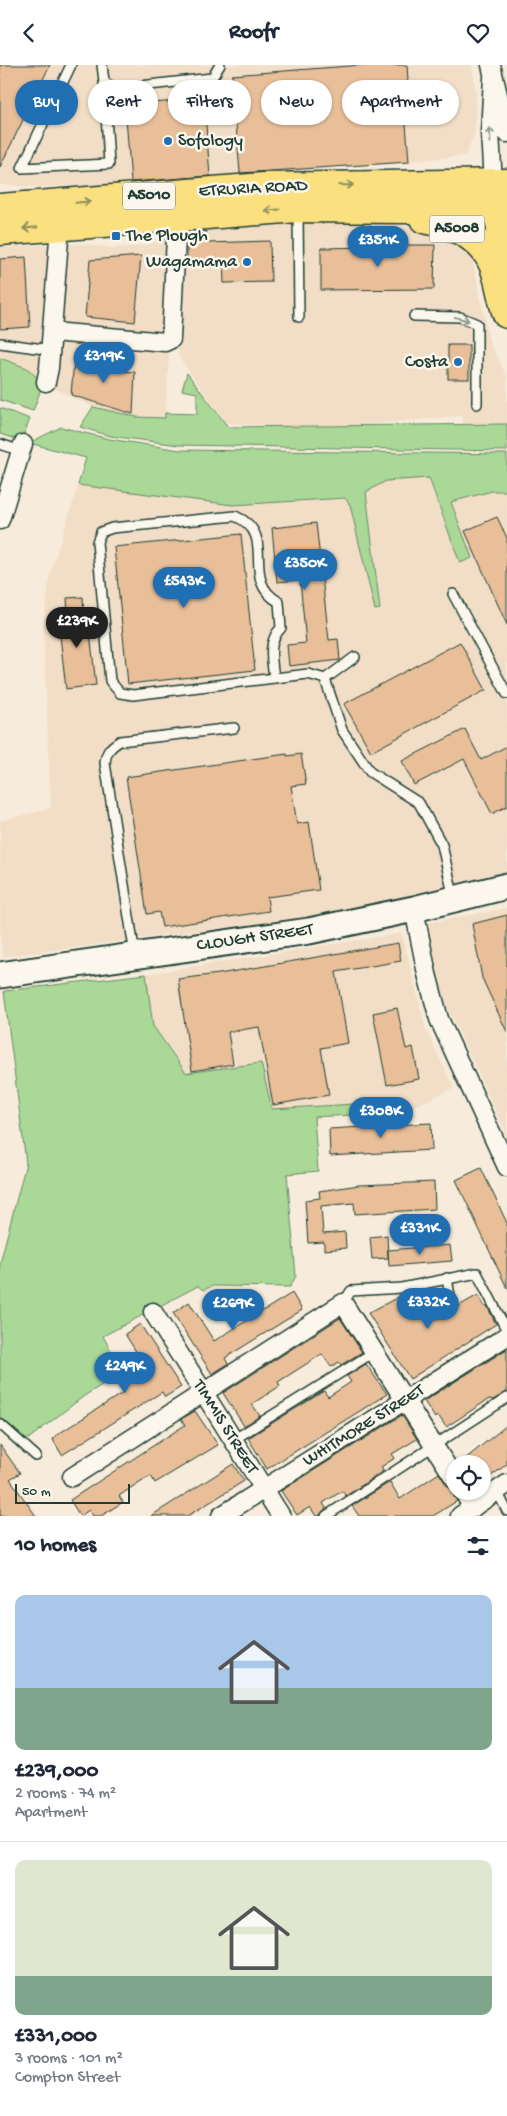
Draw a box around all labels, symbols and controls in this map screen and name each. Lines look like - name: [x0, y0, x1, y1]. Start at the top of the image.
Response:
- icon: back: [15, 19, 43, 47]
- icon: heart: [464, 19, 492, 47]
- text: Roofr: [229, 20, 278, 46]
- chip: Buy: [15, 80, 78, 125]
- chip: Rent: [88, 80, 158, 125]
- chip: Filters: [168, 80, 251, 125]
- chip: New: [261, 80, 332, 125]
- chip: Apartment: [342, 80, 459, 125]
- one-way arrow: [486, 127, 495, 143]
- place label: Sofology: [178, 131, 243, 152]
- marker: Sofology: [162, 135, 174, 147]
- street label: ETRURIA ROAD: [198, 176, 308, 202]
- one-way arrow: [338, 180, 354, 190]
- road number: A5010: [123, 183, 175, 209]
- one-way arrow: [75, 197, 91, 206]
- one-way arrow: [264, 205, 280, 214]
- road number: A5008: [430, 215, 484, 243]
- one-way arrow: [22, 223, 38, 233]
- pin: £351K: [343, 225, 413, 268]
- place label: The Plough: [125, 226, 208, 247]
- marker: The Plough: [110, 230, 122, 242]
- text: £351K: [358, 232, 398, 251]
- place label: Wagamama: [146, 252, 238, 273]
- marker: Wagamama: [241, 256, 253, 268]
- one-way arrow: [454, 314, 470, 324]
- pin: £319K: [69, 341, 139, 384]
- text: £319K: [85, 348, 123, 367]
- place label: Costa: [405, 352, 449, 373]
- marker: Costa: [452, 356, 464, 368]
- pin: £350K: [270, 549, 340, 591]
- text: £350K: [284, 555, 326, 574]
- pin: £543K: [149, 567, 219, 609]
- text: £543K: [164, 573, 204, 592]
- pin: £239K: [42, 607, 112, 649]
- text: £239K: [57, 613, 97, 632]
- street label: CLOUGH STREET: [195, 919, 316, 957]
- pin: £308K: [346, 1097, 416, 1139]
- text: £308K: [360, 1103, 402, 1122]
- pin: £331K: [385, 1213, 455, 1256]
- text: £331K: [401, 1220, 439, 1239]
- pin: £332K: [393, 1287, 463, 1330]
- pin: £269K: [198, 1289, 268, 1331]
- text: £332K: [408, 1294, 448, 1313]
- text: £269K: [213, 1295, 253, 1314]
- pin: £249K: [90, 1351, 160, 1394]
- text: £249K: [105, 1358, 145, 1377]
- street label: TIMMIS STREET: [187, 1375, 263, 1479]
- street label: WHITMORE STREET: [299, 1380, 429, 1472]
- map controls: [446, 1455, 491, 1500]
- button: locate: [446, 1455, 491, 1500]
- scale bar: [15, 1481, 130, 1504]
- text: 50 m: [22, 1484, 51, 1501]
- icon: filters: [464, 1532, 492, 1560]
- text: 10 homes: [15, 1534, 96, 1559]
- icon: home: [209, 1627, 299, 1717]
- text: £239,000: [15, 1760, 98, 1785]
- text: 2 rooms · 74 m²: [15, 1785, 116, 1804]
- text: Apartment: [15, 1804, 87, 1823]
- icon: home: [209, 1893, 299, 1983]
- text: £331,000: [15, 2025, 97, 2050]
- text: 3 rooms · 101 m²: [15, 2050, 123, 2069]
- text: Compton Street: [15, 2069, 120, 2088]

